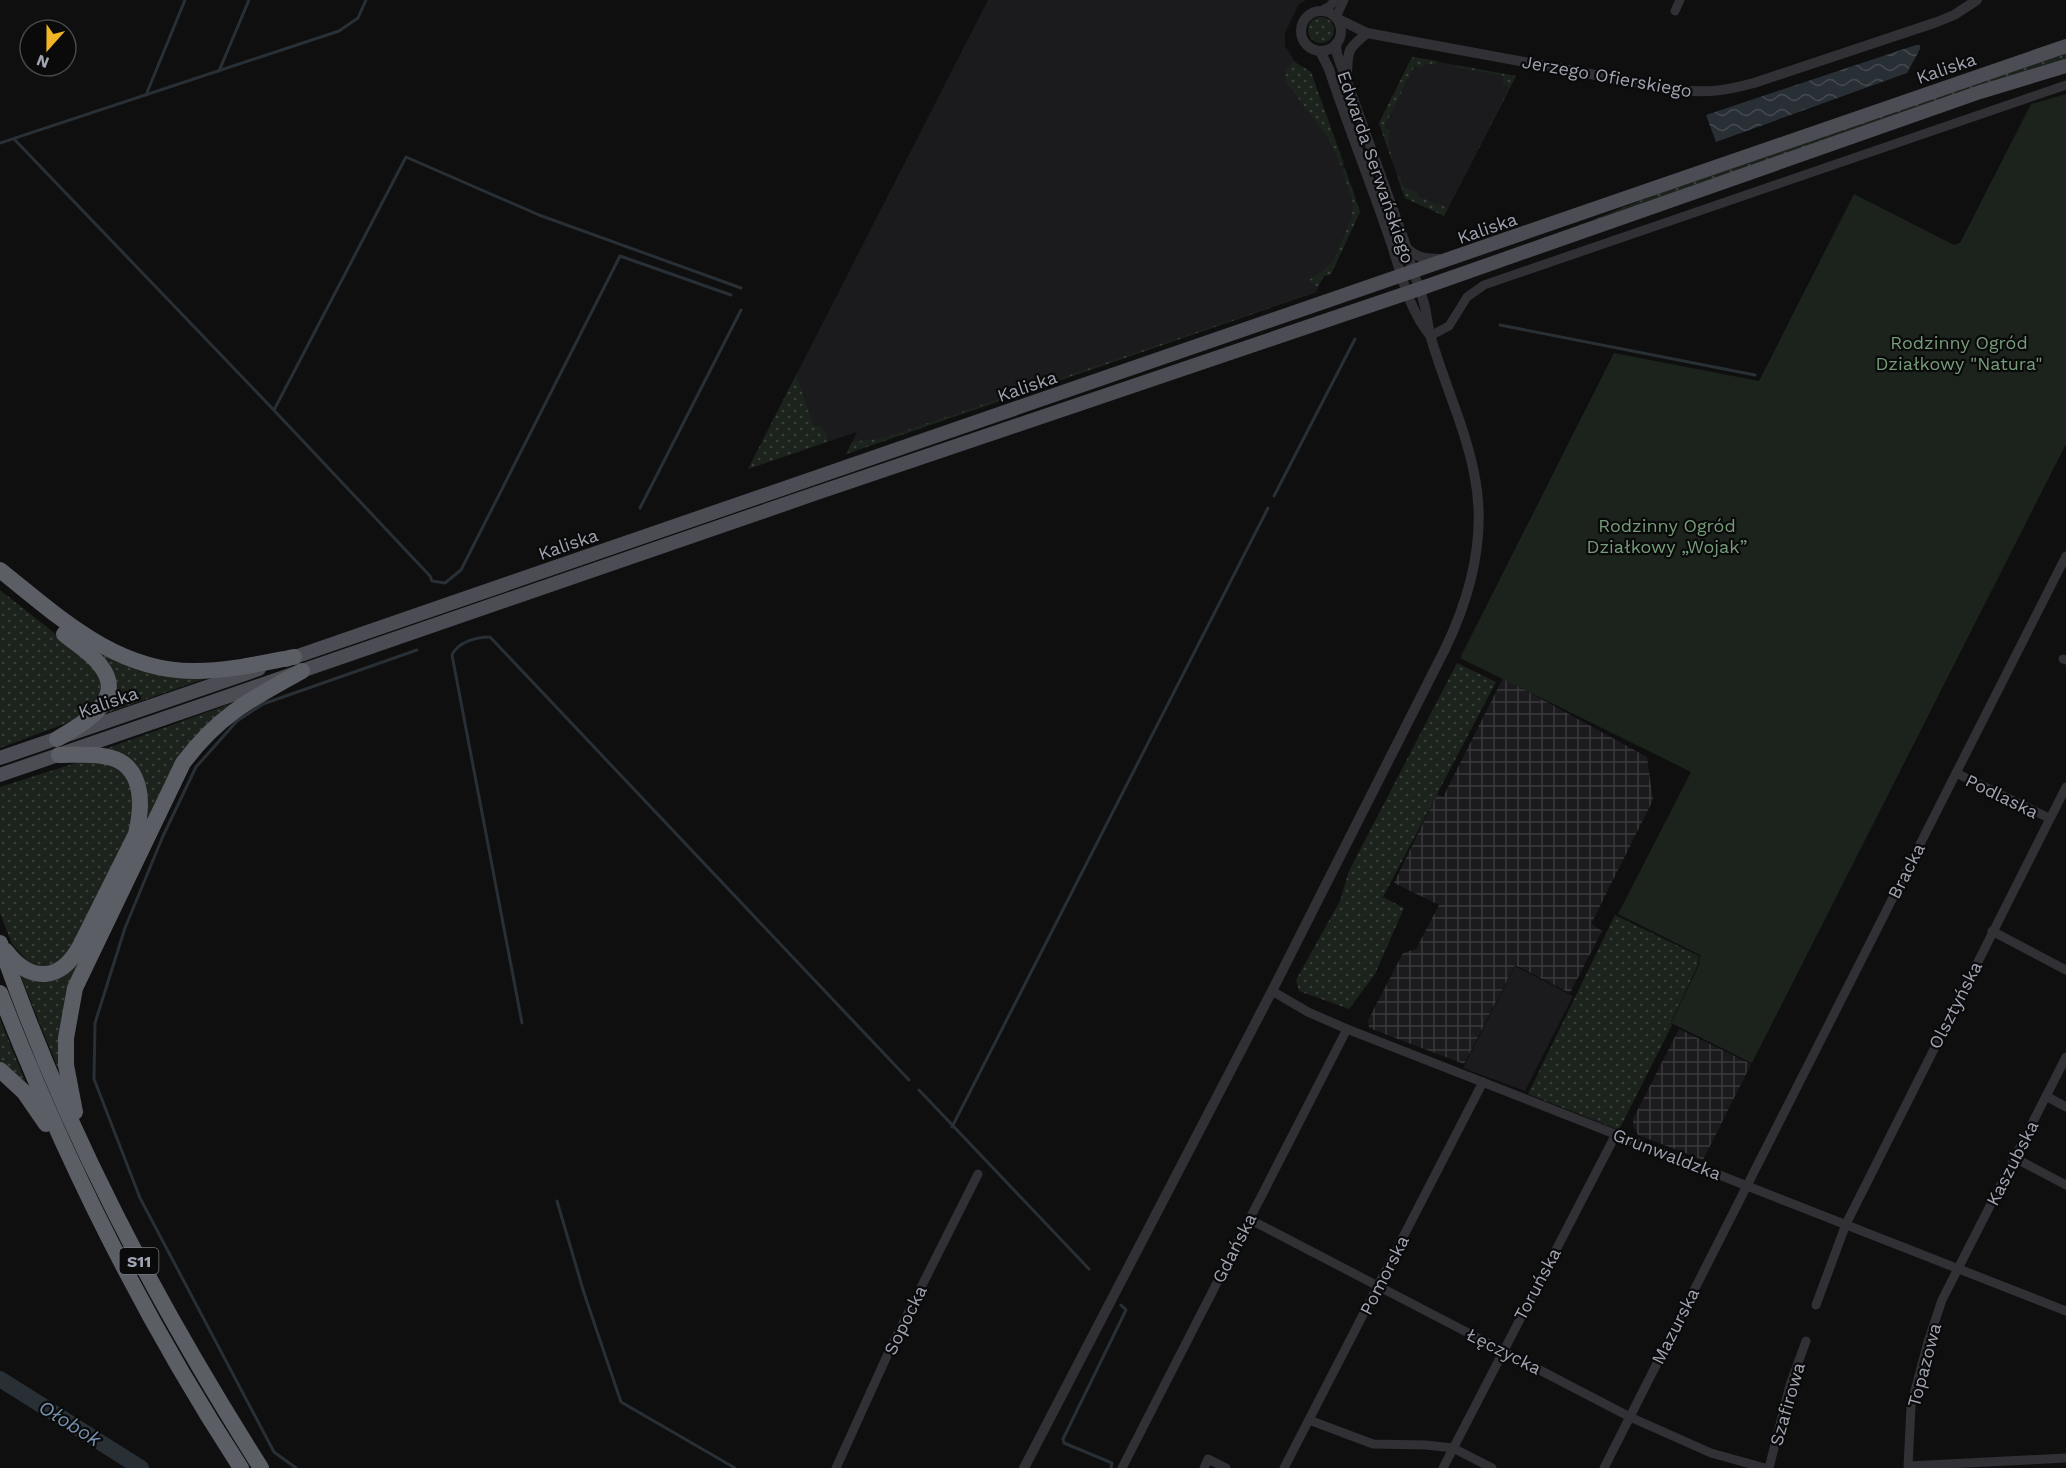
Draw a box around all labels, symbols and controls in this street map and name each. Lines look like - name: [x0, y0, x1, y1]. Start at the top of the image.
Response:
- north arrow: [18, 18, 78, 78]
- street label: Kaliska: [1913, 48, 1979, 88]
- text: N: [34, 51, 52, 73]
- street label: Jerzego Ofierskiego: [1520, 51, 1694, 101]
- street label: Edwarda Serwańskiego: [1333, 68, 1419, 266]
- street label: Kaliska: [1454, 208, 1520, 248]
- park label: Rodzinny Ogród Działkowy "Natura": [1875, 332, 2043, 374]
- street label: Kaliska: [994, 366, 1060, 406]
- park label: Rodzinny Ogród Działkowy „Wojak”: [1587, 515, 1747, 557]
- street label: Kaliska: [535, 524, 601, 564]
- street label: Kaliska: [75, 682, 141, 722]
- street label: Podlaska: [1962, 769, 2042, 823]
- street label: Bracka: [1883, 840, 1929, 902]
- street label: Olsztyńska: [1924, 958, 1986, 1052]
- street label: Kaszubska: [1982, 1117, 2042, 1209]
- street label: Grunwaldzka: [1610, 1124, 1724, 1184]
- street label: Gdańska: [1208, 1210, 1260, 1286]
- street label: Pomorska: [1355, 1232, 1413, 1318]
- street label: Toruńska: [1509, 1244, 1565, 1324]
- road number: S11: [120, 1248, 158, 1274]
- street label: Sopocka: [879, 1282, 931, 1358]
- street label: Mazurska: [1647, 1284, 1703, 1368]
- street label: Topazowa: [1903, 1321, 1945, 1409]
- street label: Łęczycka: [1463, 1323, 1545, 1379]
- street label: Szafirowa: [1765, 1360, 1809, 1448]
- water label: Ołobok: [34, 1395, 107, 1452]

